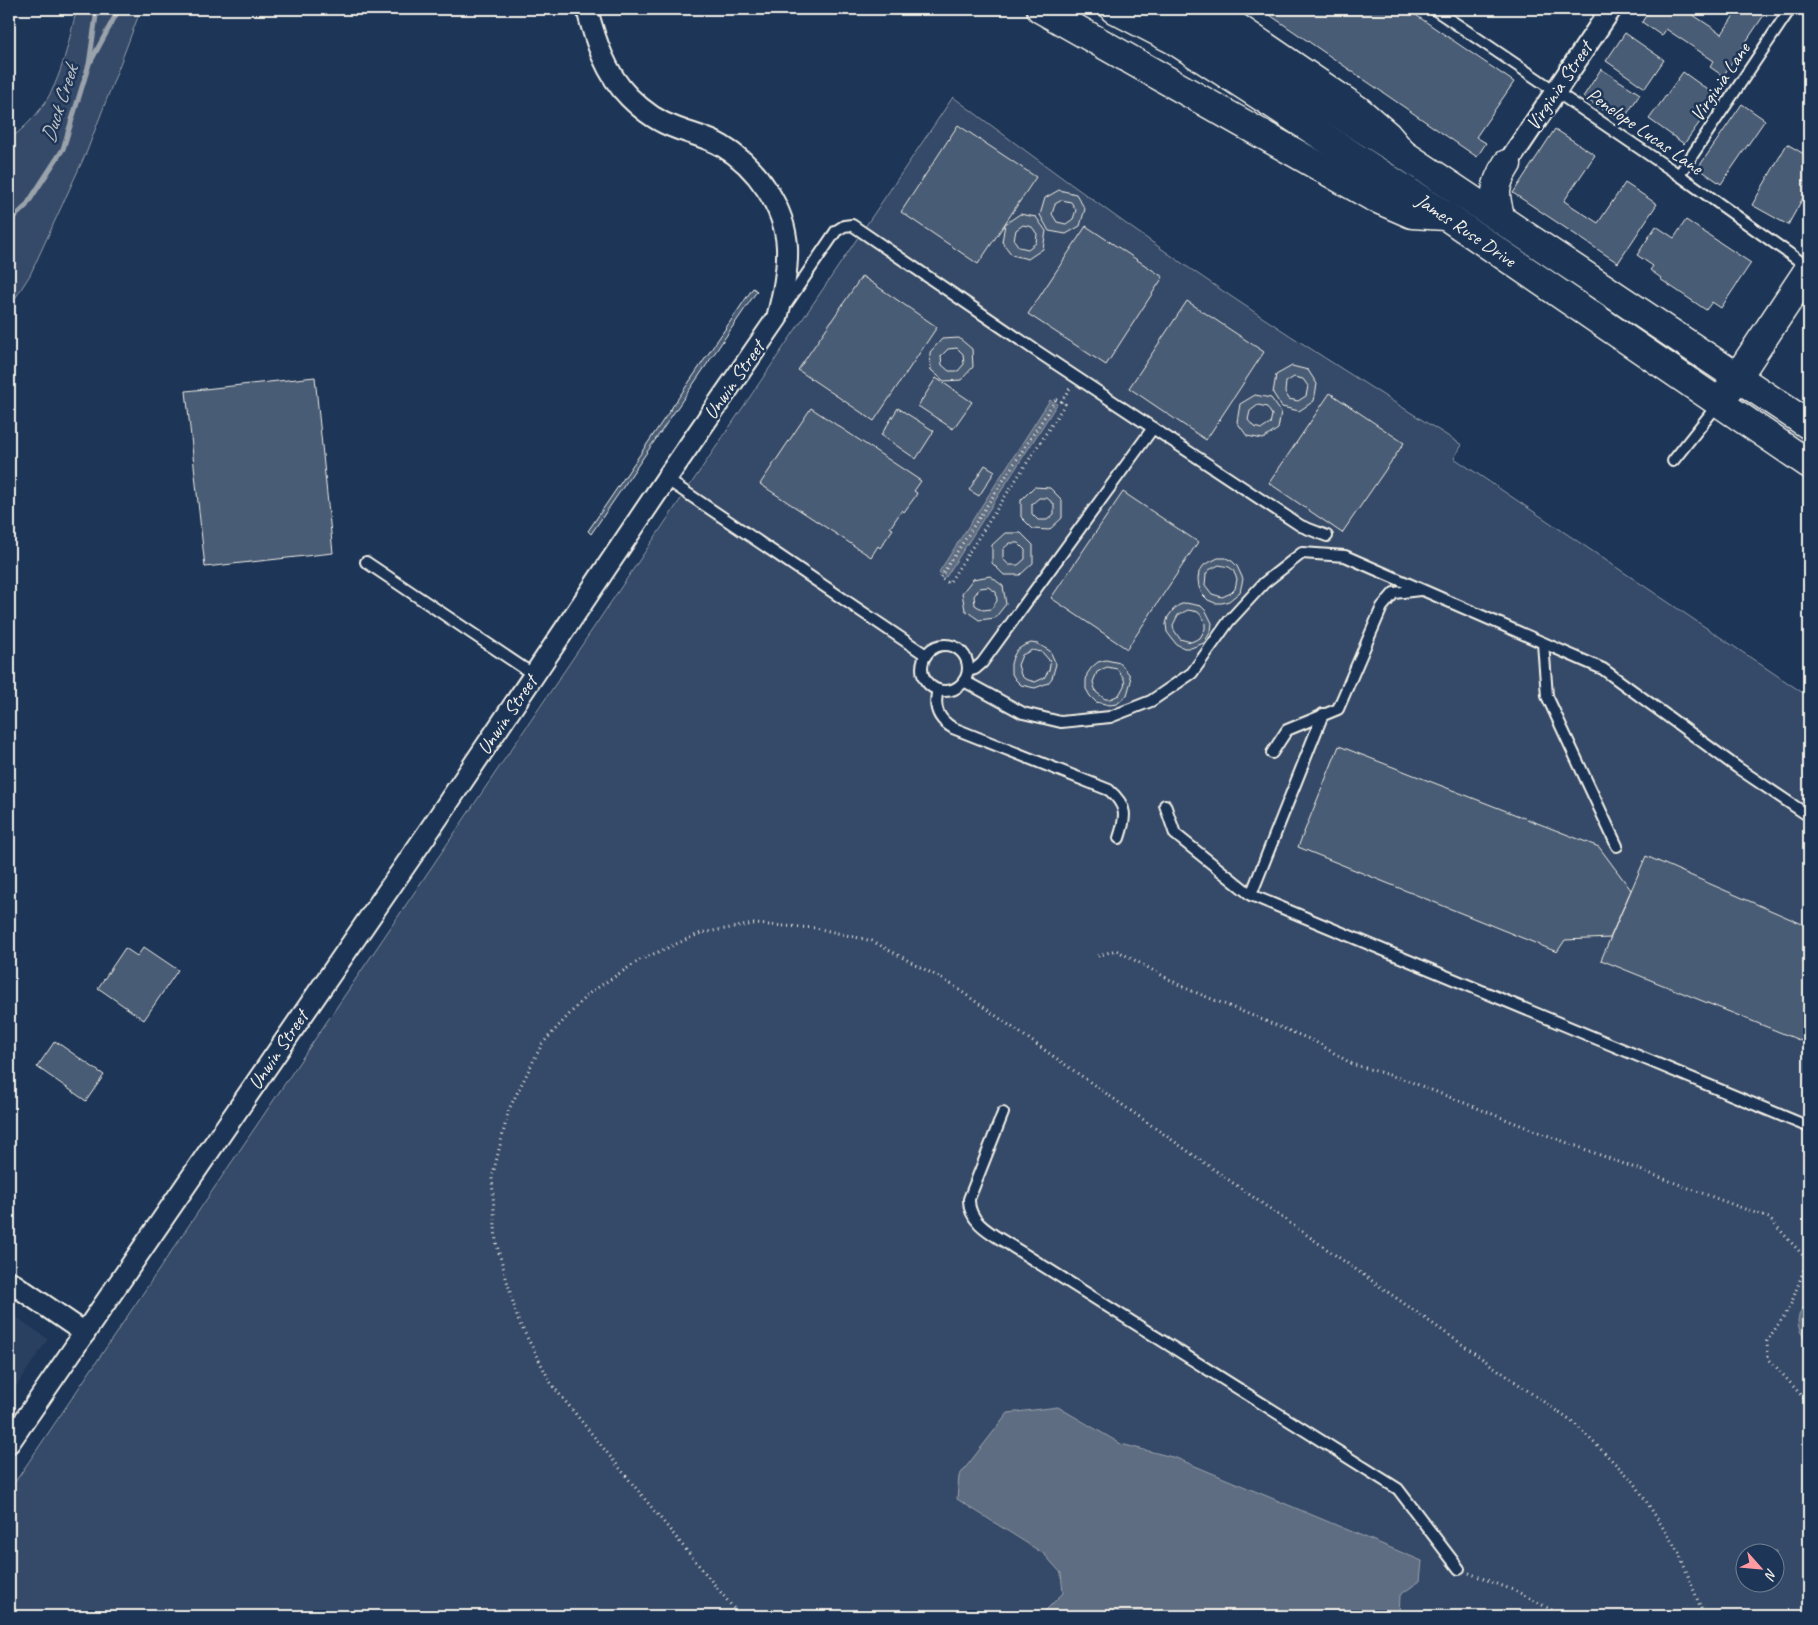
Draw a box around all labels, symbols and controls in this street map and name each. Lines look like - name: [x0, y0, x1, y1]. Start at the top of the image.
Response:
- street label: Virginia Street: [1520, 34, 1600, 135]
- street label: Virginia Lane: [1684, 36, 1756, 126]
- water label: Duck Creek: [34, 59, 85, 146]
- street label: Penelope Lucas Lane: [1582, 82, 1709, 181]
- street label: James Ruse Drive: [1410, 187, 1522, 273]
- street label: Unwin Street: [698, 333, 772, 424]
- street label: Unwin Street: [471, 668, 544, 759]
- street label: Unwin Street: [242, 1003, 315, 1094]
- north arrow: [1736, 1542, 1786, 1592]
- text: N: [1761, 1566, 1781, 1583]

